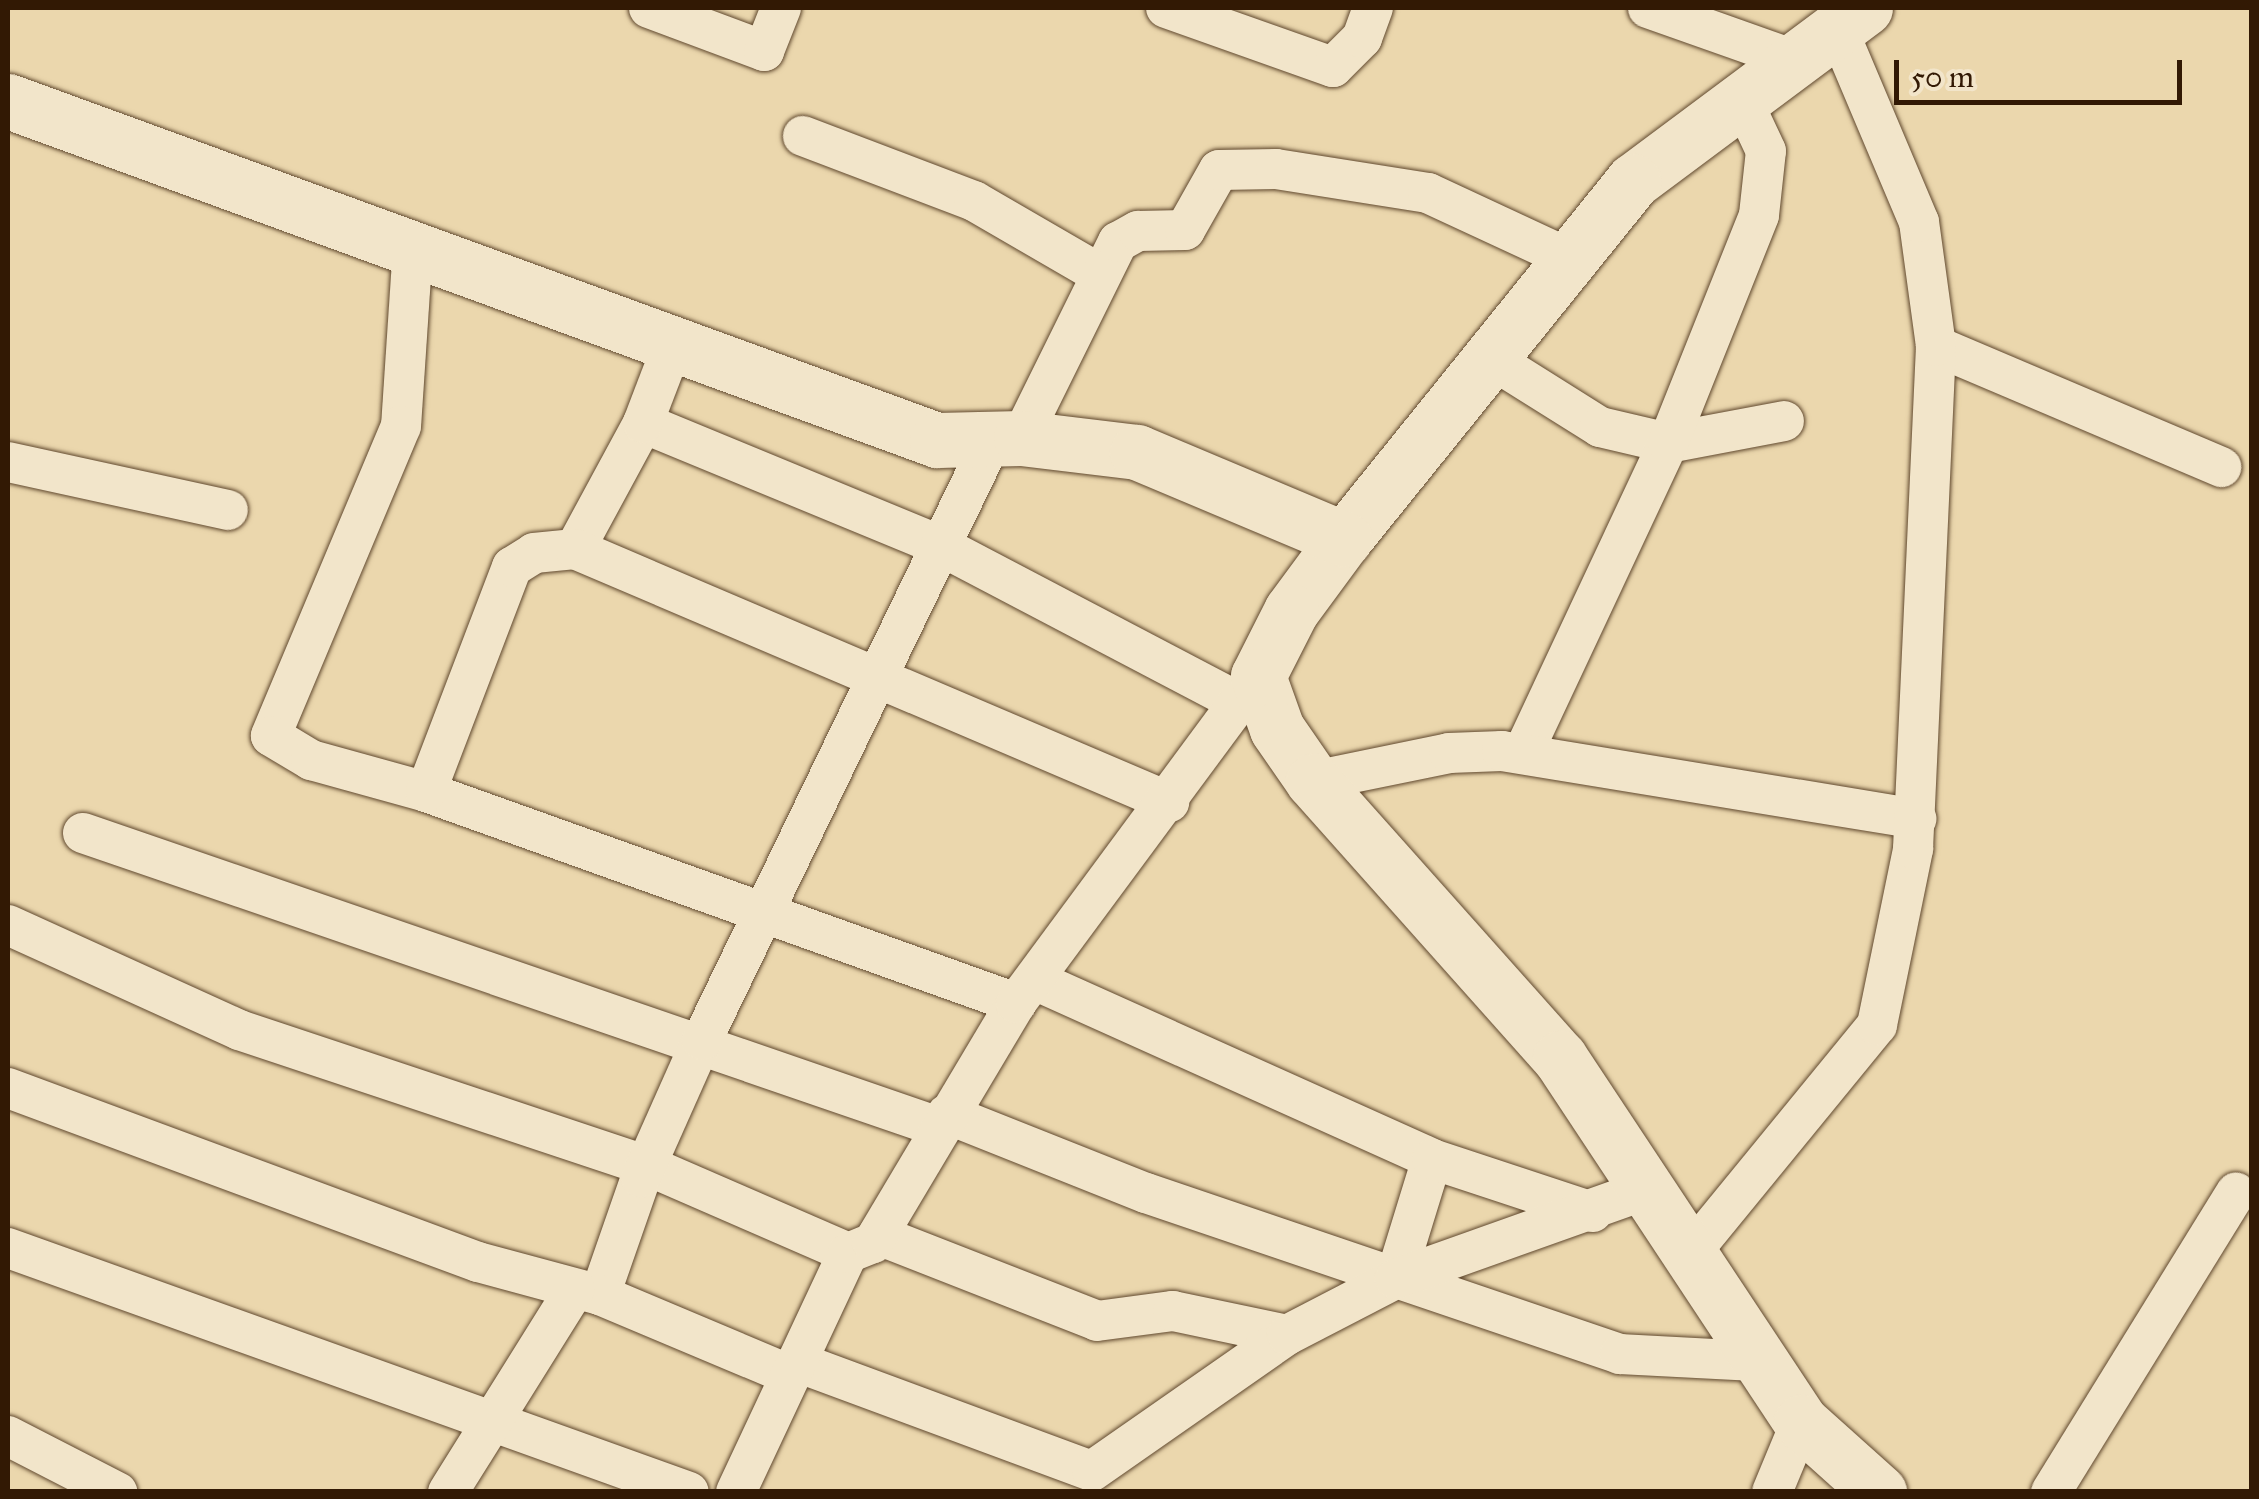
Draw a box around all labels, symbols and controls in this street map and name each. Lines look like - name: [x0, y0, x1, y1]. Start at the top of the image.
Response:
- scale bar: [1899, 40, 2186, 102]
- text: 50 m: [1911, 59, 1974, 95]

